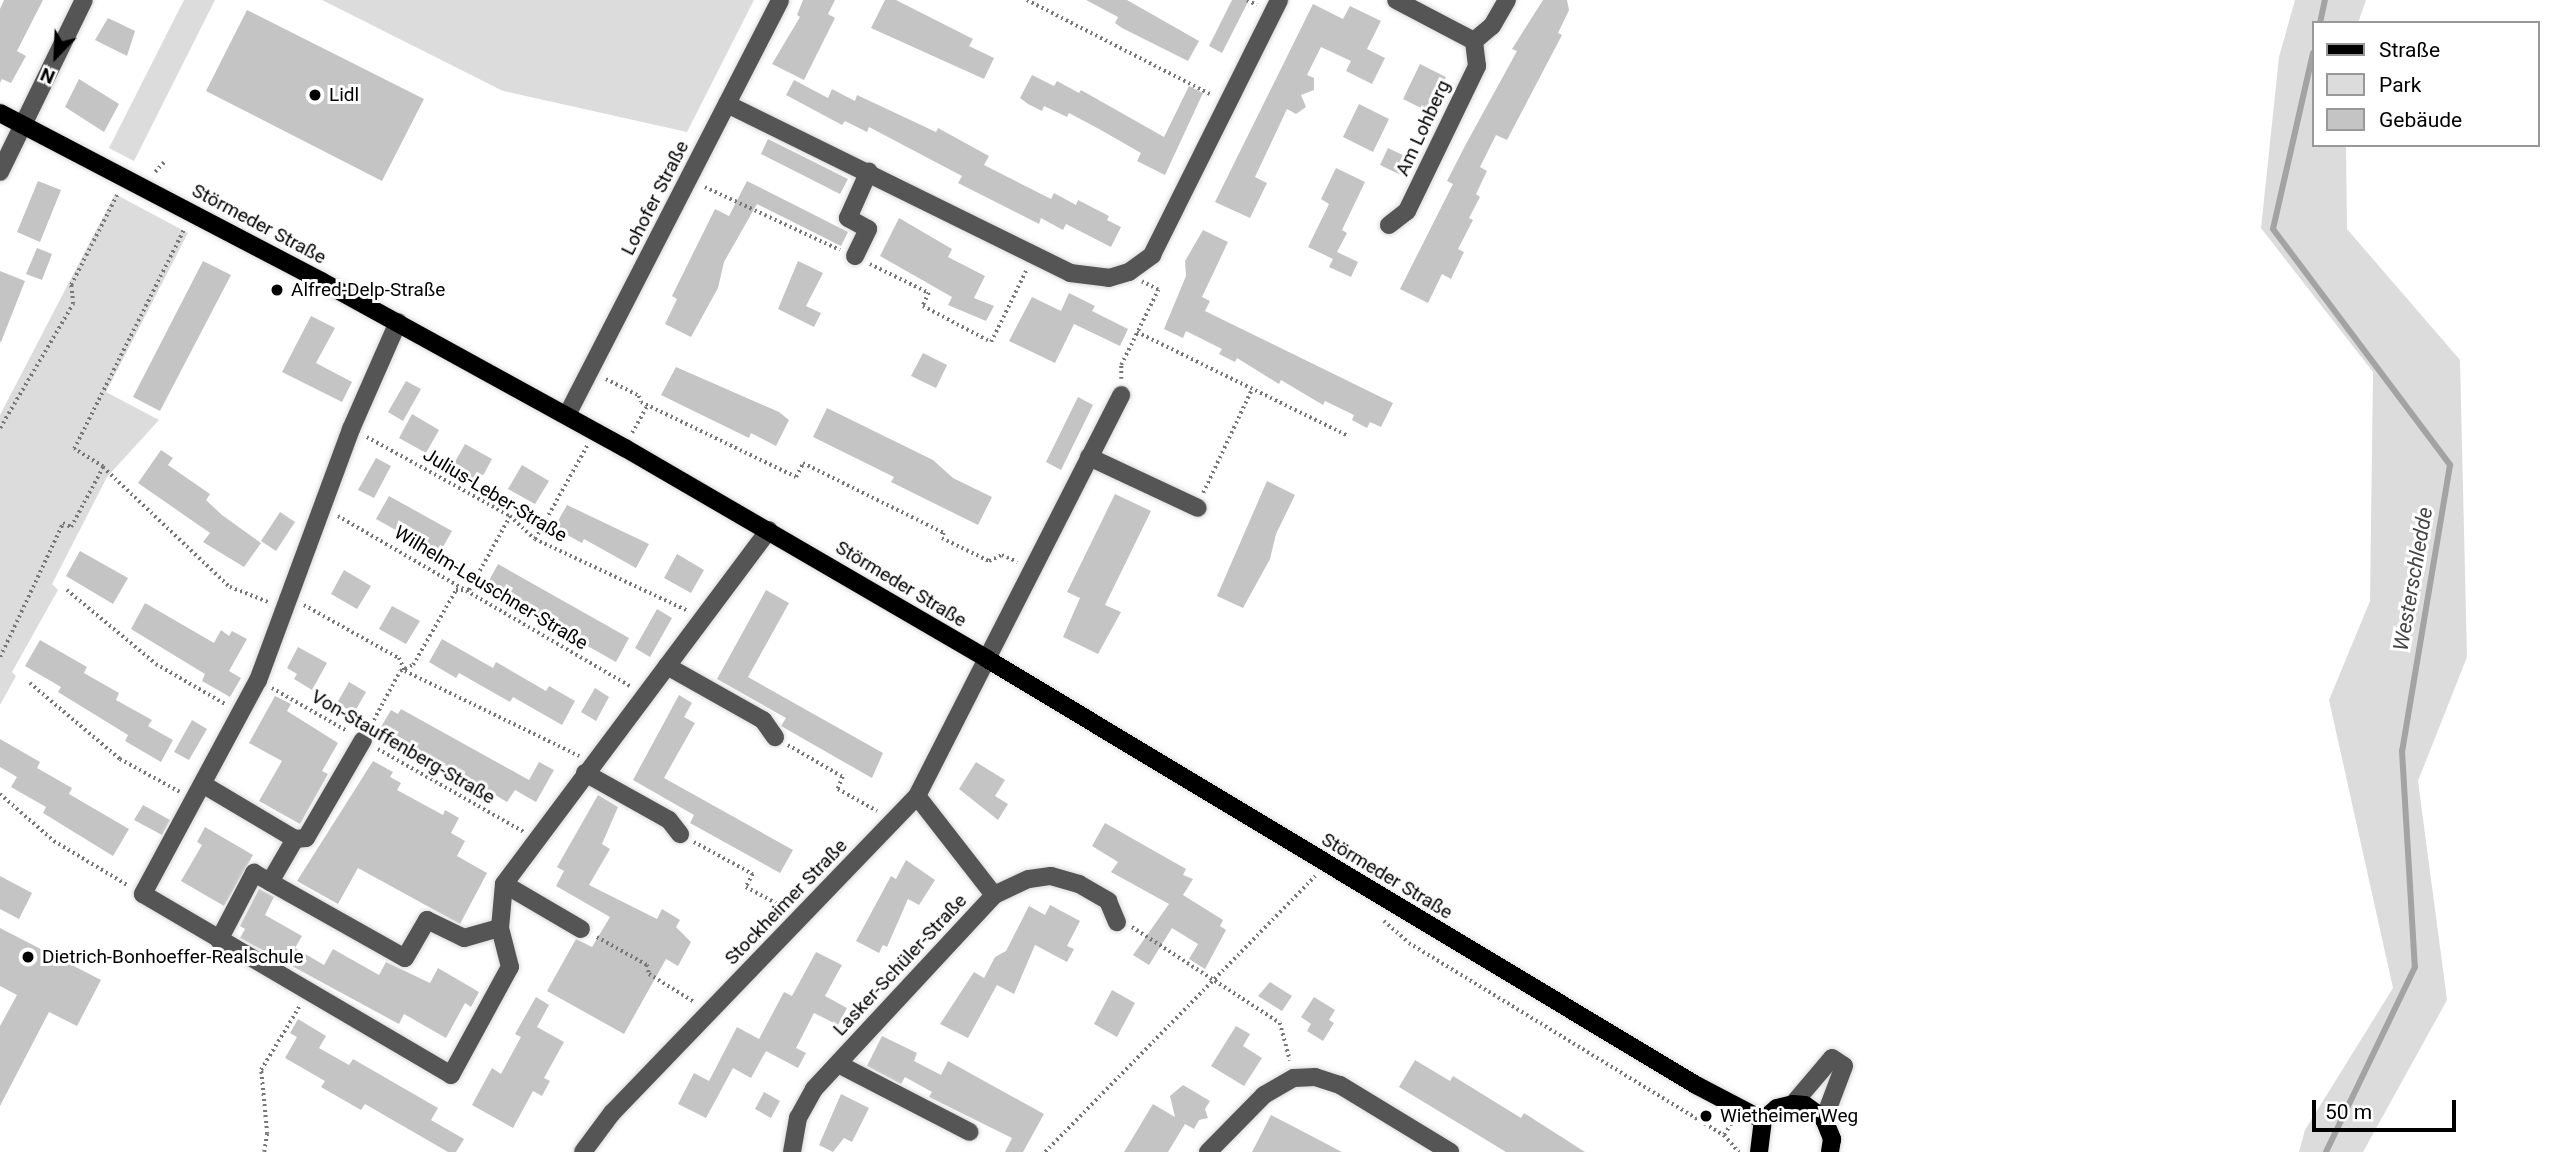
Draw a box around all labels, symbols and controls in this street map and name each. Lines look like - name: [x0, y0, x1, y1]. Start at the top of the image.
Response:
- north arrow: [21, 21, 91, 91]
- legend: [2312, 21, 2539, 147]
- text: Straße: [2379, 38, 2440, 62]
- text: N: [37, 63, 58, 89]
- text: Park: [2379, 73, 2421, 97]
- street label: Am Lohberg: [1391, 77, 1455, 179]
- place label: Lidl: [329, 84, 359, 106]
- marker: Lidl: [307, 87, 323, 103]
- text: Gebäude: [2379, 108, 2462, 132]
- street label: Lohofer Straße: [616, 137, 694, 259]
- street label: Störmeder Straße: [188, 179, 330, 269]
- place label: Alfred-Delp-Straße: [291, 279, 445, 301]
- marker: Alfred-Delp-Straße: [269, 282, 285, 298]
- street label: Julius-Leber-Straße: [419, 443, 571, 547]
- water label: Westerschledde: [2388, 505, 2438, 653]
- street label: Wilhelm-Leuschner-Straße: [390, 521, 592, 655]
- street label: Störmeder Straße: [831, 536, 971, 632]
- street label: Von-Stauffenberg-Straße: [307, 685, 499, 809]
- street label: Störmeder Straße: [1317, 828, 1457, 924]
- street label: Stockheimer Straße: [720, 834, 852, 970]
- street label: Lasker-Schüler-Straße: [828, 889, 972, 1041]
- place label: Dietrich-Bonhoeffer-Realschule: [42, 946, 304, 968]
- marker: Dietrich-Bonhoeffer-Realschule: [20, 949, 36, 965]
- scale bar: [2315, 1086, 2458, 1130]
- text: 50 m: [2325, 1100, 2372, 1124]
- place label: Wietheimer Weg: [1720, 1105, 1858, 1127]
- marker: Wietheimer Weg: [1698, 1108, 1714, 1124]

